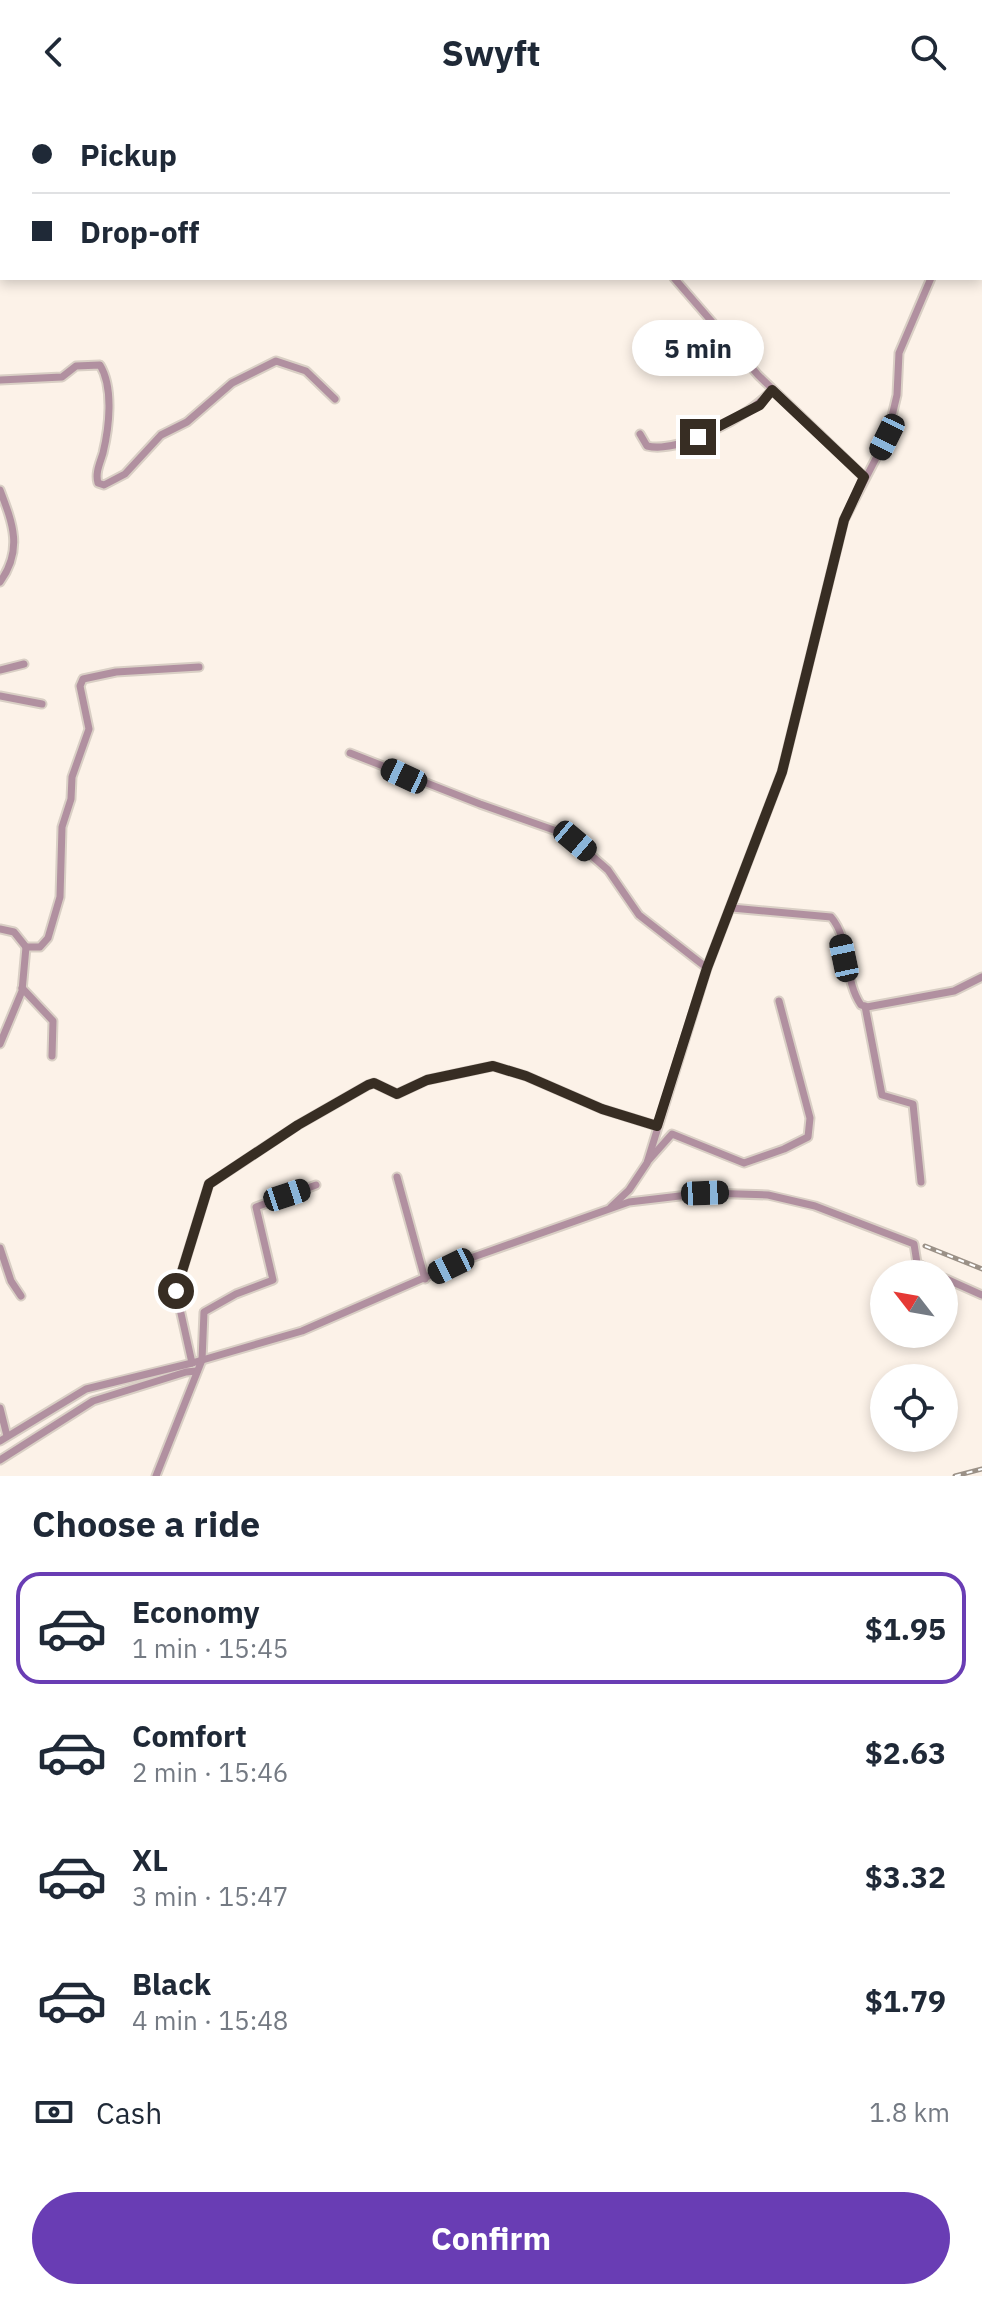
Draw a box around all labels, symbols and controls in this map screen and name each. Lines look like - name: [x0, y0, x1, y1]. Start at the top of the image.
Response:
- text: Swyft: [441, 29, 541, 76]
- icon: back: [32, 30, 76, 74]
- icon: search: [906, 30, 950, 74]
- text: Pickup: [80, 135, 177, 174]
- text: Drop-off: [80, 212, 199, 251]
- callout: 5 min: [632, 321, 764, 377]
- text: 5 min: [664, 331, 732, 365]
- car: [866, 410, 908, 464]
- route end: [680, 419, 716, 455]
- car: [377, 755, 431, 797]
- car: [549, 816, 601, 866]
- car: [827, 932, 861, 984]
- car: [260, 1176, 314, 1214]
- car: [681, 1180, 729, 1206]
- car: [424, 1245, 478, 1287]
- north arrow: [870, 1260, 958, 1348]
- map controls: [870, 1260, 958, 1452]
- route start: [158, 1273, 194, 1309]
- button: locate: [870, 1364, 958, 1452]
- text: Choose a ride: [32, 1500, 260, 1547]
- icon: car: [36, 1592, 108, 1664]
- text: Economy: [132, 1592, 260, 1631]
- text: $1.95: [865, 1609, 946, 1648]
- text: 1 min · 15:45: [132, 1631, 288, 1665]
- icon: car: [36, 1716, 108, 1788]
- text: Comfort: [132, 1716, 247, 1755]
- text: $2.63: [865, 1733, 946, 1772]
- text: 2 min · 15:46: [132, 1755, 288, 1789]
- icon: car: [36, 1840, 108, 1912]
- text: XL: [132, 1840, 168, 1879]
- text: $3.32: [865, 1857, 946, 1896]
- text: 3 min · 15:47: [132, 1879, 288, 1913]
- icon: car: [36, 1964, 108, 2036]
- text: Black: [132, 1964, 211, 2003]
- text: $1.79: [865, 1981, 946, 2020]
- text: 4 min · 15:48: [132, 2003, 288, 2037]
- icon: cash: [32, 2090, 76, 2134]
- text: Cash: [96, 2093, 162, 2132]
- text: 1.8 km: [869, 2095, 950, 2129]
- button: Confirm: [32, 2192, 950, 2284]

